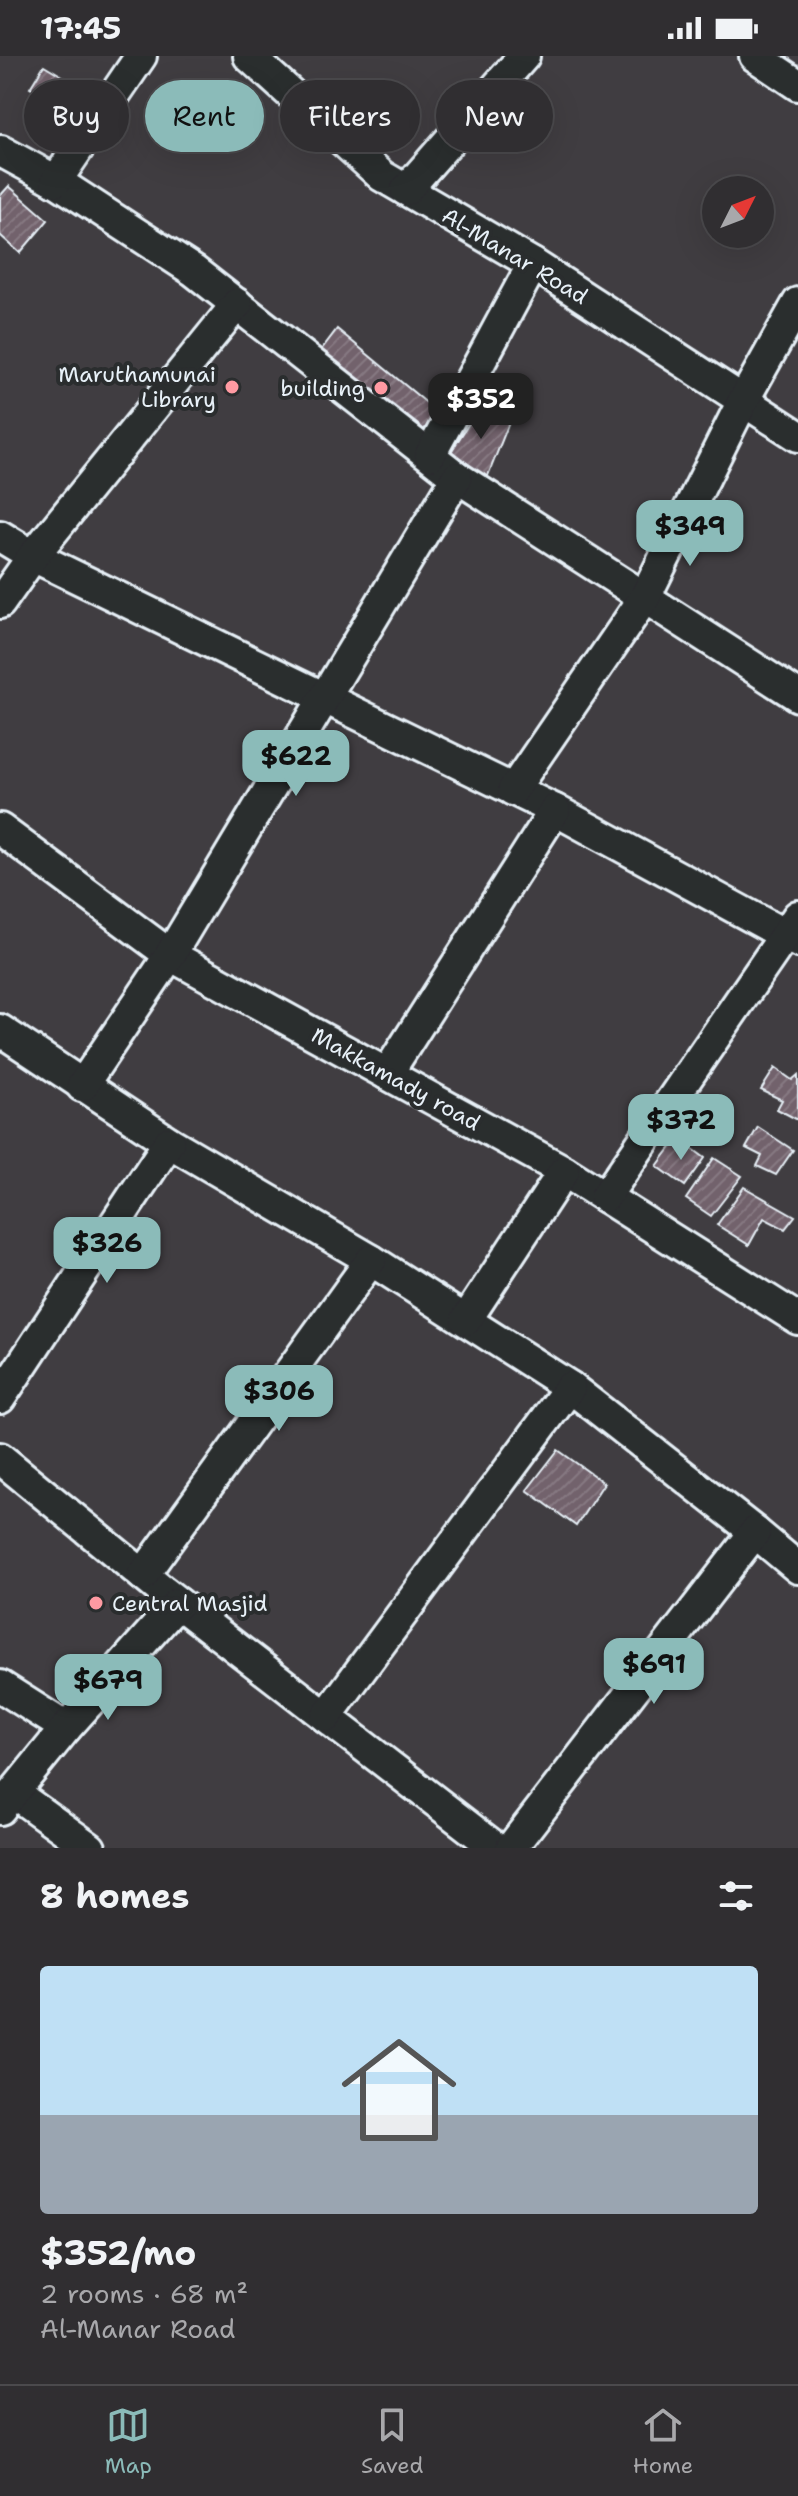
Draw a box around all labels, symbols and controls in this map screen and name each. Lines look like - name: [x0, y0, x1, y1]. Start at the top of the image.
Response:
- text: 17:45: [40, 8, 121, 49]
- chip: Buy: [24, 80, 129, 152]
- chip: Rent: [145, 80, 264, 152]
- chip: Filters: [280, 80, 420, 152]
- chip: New: [436, 80, 553, 152]
- north arrow: [702, 176, 774, 248]
- map controls: [702, 176, 774, 248]
- street label: Al-Manar Road: [437, 201, 593, 311]
- place label: Maruthamunai Library: [58, 360, 216, 414]
- pin: $352: [434, 373, 528, 441]
- place label: building: [281, 374, 365, 403]
- marker: Maruthamunai Library: [223, 378, 241, 396]
- marker: building: [372, 379, 390, 397]
- text: $352: [446, 381, 516, 416]
- pin: $349: [643, 500, 737, 568]
- text: $349: [654, 508, 726, 543]
- pin: $622: [249, 730, 343, 798]
- text: $622: [260, 738, 332, 773]
- street label: Makkamady road: [306, 1021, 486, 1137]
- pin: $372: [634, 1094, 728, 1162]
- text: $372: [646, 1102, 716, 1137]
- pin: $326: [60, 1217, 154, 1285]
- text: $326: [72, 1225, 142, 1260]
- pin: $306: [232, 1365, 326, 1433]
- text: $306: [243, 1373, 315, 1408]
- place label: Central Masjid: [112, 1589, 268, 1618]
- marker: Central Masjid: [87, 1594, 105, 1612]
- pin: $691: [607, 1638, 701, 1706]
- text: $691: [622, 1646, 686, 1681]
- pin: $679: [61, 1654, 155, 1722]
- text: $679: [73, 1662, 143, 1697]
- text: 8 homes: [40, 1873, 189, 1919]
- icon: filters: [714, 1874, 758, 1918]
- icon: home: [327, 2018, 471, 2162]
- text: $352/mo: [40, 2230, 196, 2276]
- text: 2 rooms · 68 m²: [40, 2276, 248, 2311]
- text: Al-Manar Road: [40, 2311, 235, 2346]
- tab: Map: [105, 2403, 152, 2480]
- tab: Saved: [361, 2403, 424, 2480]
- tab: Home: [633, 2403, 693, 2480]

